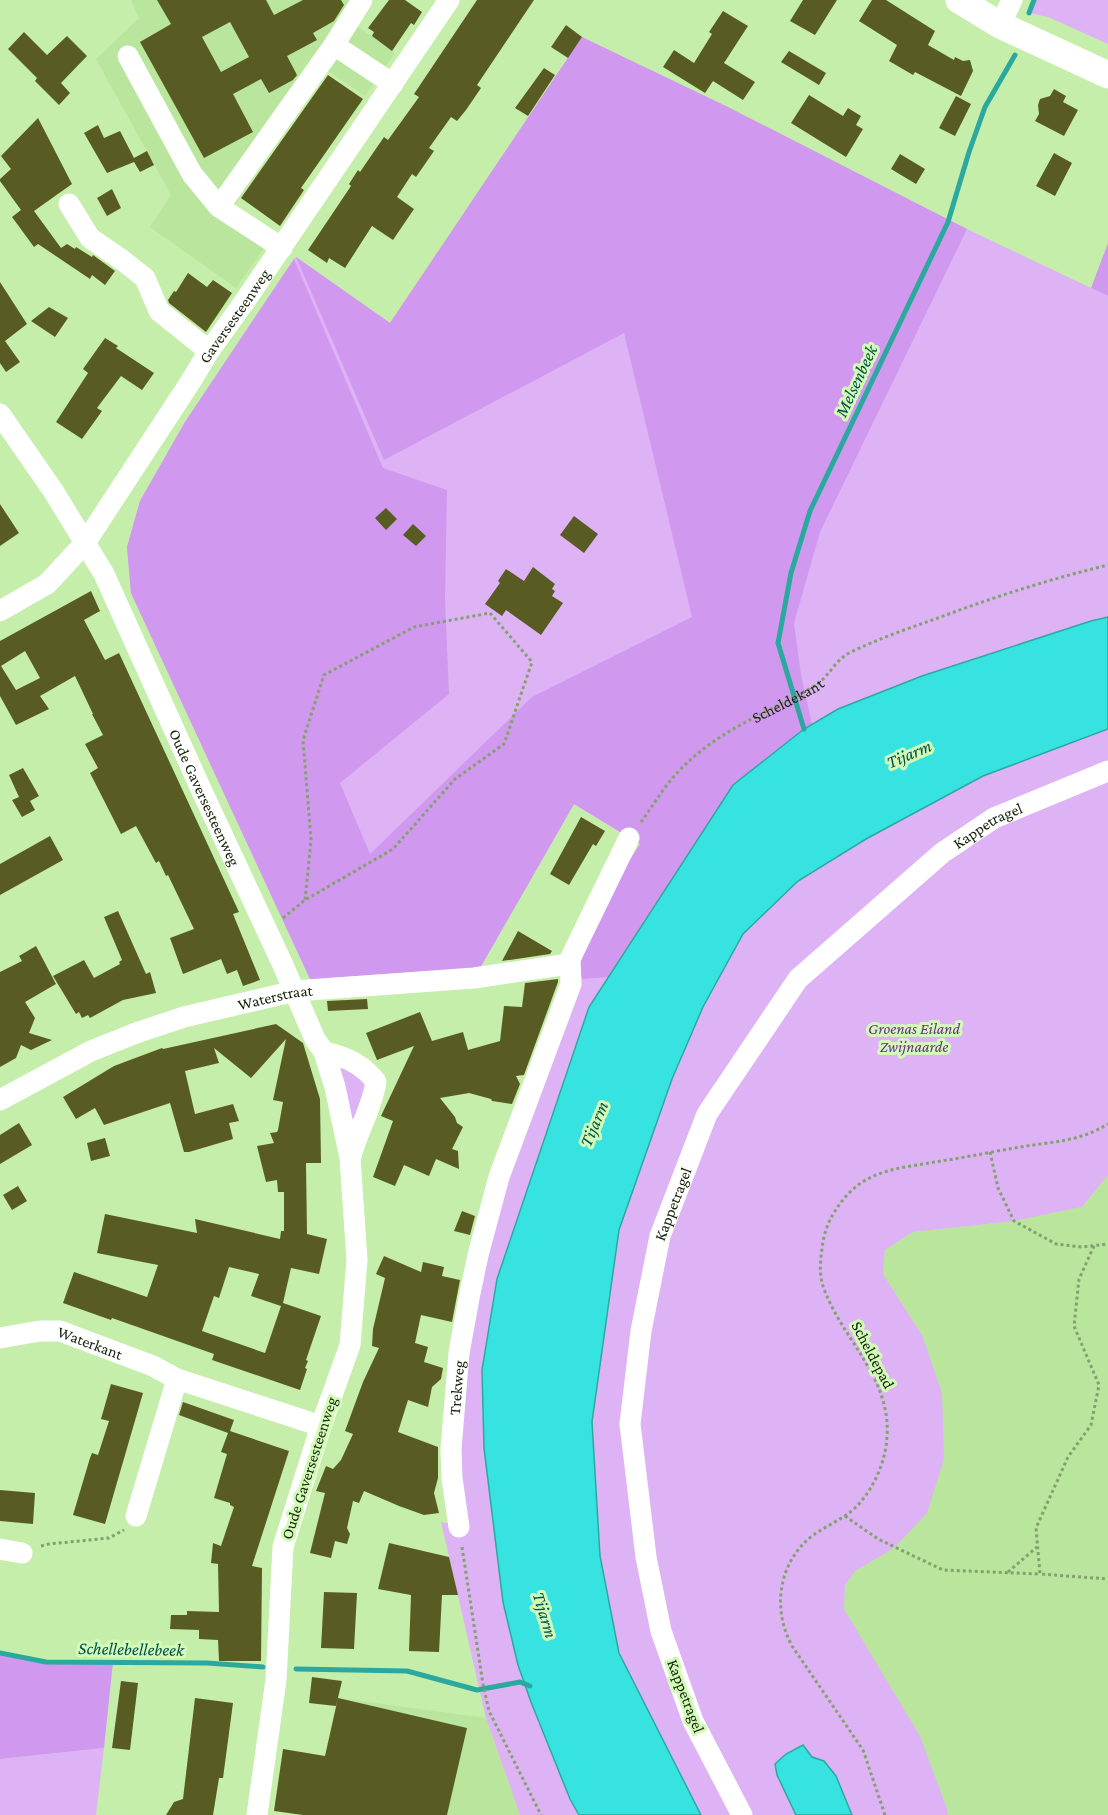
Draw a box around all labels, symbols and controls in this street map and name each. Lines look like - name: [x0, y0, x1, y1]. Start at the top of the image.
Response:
- street label: Gaversesteenweg: [195, 265, 274, 366]
- water label: Melsenbeek: [830, 341, 882, 421]
- street label: Scheldekant: [749, 674, 827, 726]
- street label: Oude Gaversesteenweg: [166, 726, 244, 869]
- water label: Tijarm: [883, 736, 935, 773]
- street label: Kappetragel: [950, 799, 1025, 852]
- street label: Waterstraat: [236, 981, 314, 1013]
- park label: Groenas Eiland Zwijnaarde: [868, 1020, 960, 1056]
- water label: Tijarm: [576, 1098, 613, 1150]
- street label: Kappetragel: [651, 1165, 694, 1243]
- street label: Scheldepad: [847, 1319, 898, 1392]
- street label: Waterkant: [55, 1322, 126, 1363]
- street label: Trekweg: [445, 1359, 468, 1416]
- street label: Oude Gaversesteenweg: [278, 1394, 341, 1542]
- water label: Tijarm: [528, 1590, 561, 1641]
- water label: Schellebellebeek: [78, 1638, 185, 1660]
- street label: Kappetragel: [663, 1657, 708, 1735]

